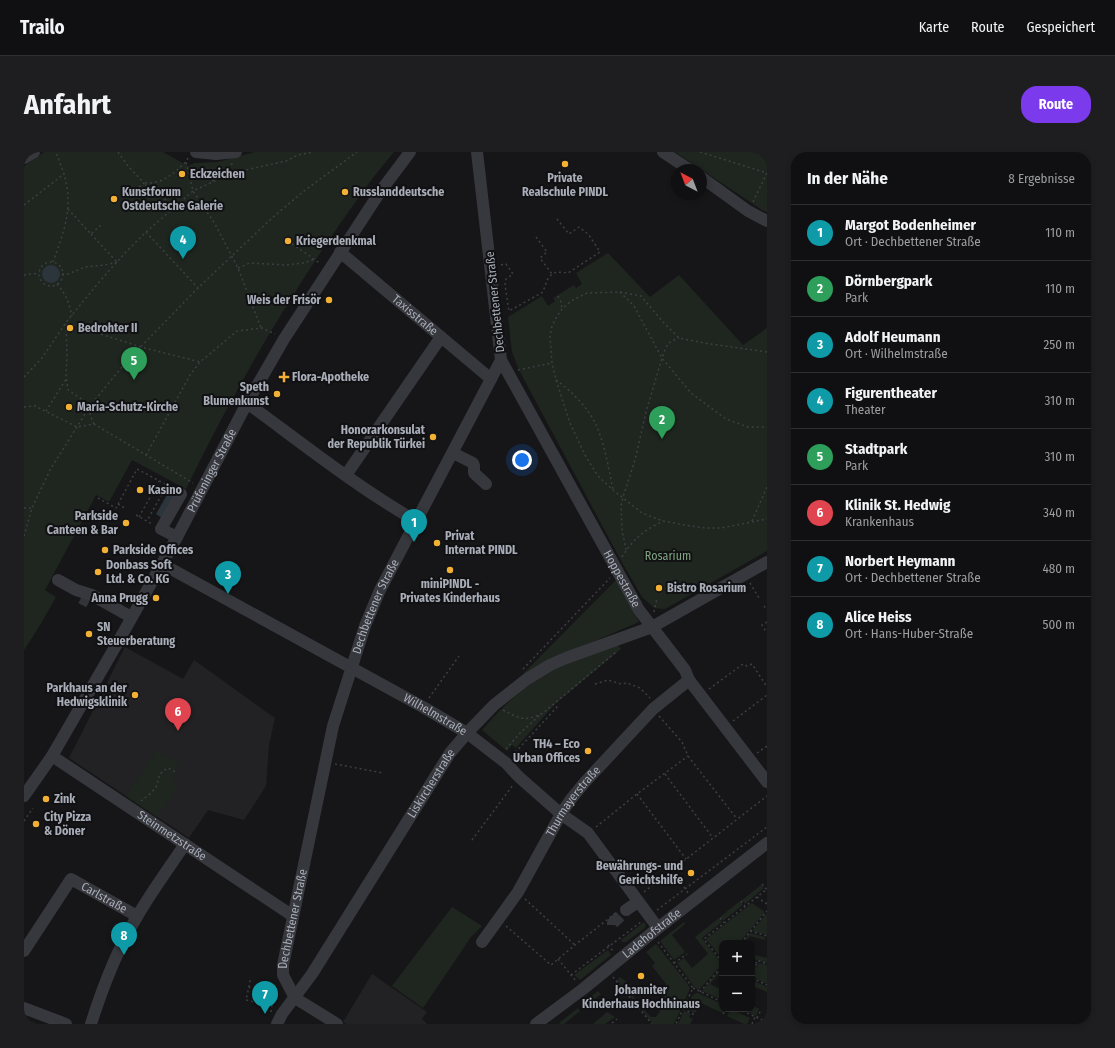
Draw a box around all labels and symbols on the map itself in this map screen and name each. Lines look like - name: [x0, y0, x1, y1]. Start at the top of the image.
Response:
- marker: Private Realschule PINDL: [560, 159, 570, 169]
- north arrow: [671, 164, 707, 200]
- place label: Eckzeichen: [190, 167, 245, 181]
- marker: Eckzeichen: [177, 169, 187, 179]
- place label: Private Realschule PINDL: [522, 171, 608, 199]
- place label: Kunstforum Ostdeutsche Galerie: [122, 185, 223, 213]
- place label: Russlanddeutsche: [353, 185, 444, 199]
- marker: Russlanddeutsche: [340, 187, 350, 197]
- marker: Kunstforum Ostdeutsche Galerie: [109, 194, 119, 204]
- pin: 4: [170, 226, 196, 259]
- place label: Kriegerdenkmal: [296, 234, 376, 248]
- marker: Kriegerdenkmal: [283, 236, 293, 246]
- street label: Dechbettener Straße: [483, 251, 507, 353]
- street label: Taxisstraße: [389, 292, 441, 338]
- place label: Weis der Frisör: [247, 293, 322, 307]
- marker: Weis der Frisör: [324, 295, 334, 305]
- place label: Bedrohter II: [78, 321, 138, 335]
- marker: Bedrohter II: [65, 323, 75, 333]
- pin: 5: [121, 347, 147, 380]
- place label: Flora-Apotheke: [292, 370, 369, 384]
- marker: Flora-Apotheke: [279, 372, 289, 382]
- place label: Speth Blumenkunst: [203, 380, 270, 408]
- marker: Speth Blumenkunst: [272, 389, 282, 399]
- place label: Maria-Schutz-Kirche: [77, 400, 178, 414]
- marker: Maria-Schutz-Kirche: [64, 402, 74, 412]
- pin: 2: [649, 406, 675, 439]
- place label: Honorarkonsulat der Republik Türkei: [327, 423, 426, 451]
- street label: Prüfeninger Straße: [184, 426, 239, 515]
- marker: Honorarkonsulat der Republik Türkei: [428, 432, 438, 442]
- your location: [512, 450, 532, 470]
- place label: Kasino: [148, 483, 182, 497]
- marker: Kasino: [135, 485, 145, 495]
- place label: Parkside Canteen & Bar: [47, 509, 119, 537]
- pin: 1: [401, 509, 427, 542]
- marker: Parkside Canteen & Bar: [121, 518, 131, 528]
- place label: Privat Internat PINDL: [445, 529, 518, 557]
- marker: Privat Internat PINDL: [432, 538, 442, 548]
- place label: Parkside Offices: [113, 543, 194, 557]
- marker: Parkside Offices: [100, 545, 110, 555]
- street label: Hoppestraße: [600, 548, 643, 610]
- park label: Rosarium: [645, 549, 691, 563]
- street label: Dechbettener Straße: [350, 557, 402, 656]
- place label: Donbass Soft Ltd. & Co. KG: [106, 558, 173, 586]
- pin: 3: [215, 561, 241, 594]
- marker: miniPINDL - Privates Kinderhaus: [445, 565, 455, 575]
- marker: Donbass Soft Ltd. & Co. KG: [93, 567, 103, 577]
- place label: miniPINDL - Privates Kinderhaus: [400, 577, 501, 605]
- place label: Bistro Rosarium: [667, 581, 746, 595]
- marker: Bistro Rosarium: [654, 583, 664, 593]
- place label: Anna Prugg: [91, 591, 148, 605]
- marker: Anna Prugg: [151, 593, 161, 603]
- place label: SN Steuerberatung: [97, 620, 175, 648]
- marker: SN Steuerberatung: [84, 629, 94, 639]
- place label: Parkhaus an der Hedwigsklinik: [47, 681, 128, 709]
- marker: Parkhaus an der Hedwigsklinik: [130, 690, 140, 700]
- street label: Wilhelmstraße: [401, 691, 470, 738]
- pin: 6: [165, 698, 191, 731]
- place label: TH4 – Eco Urban Offices: [513, 737, 581, 765]
- street label: Liskircherstraße: [404, 746, 458, 820]
- marker: TH4 – Eco Urban Offices: [583, 746, 593, 756]
- street label: Thurmayerstraße: [543, 763, 603, 839]
- place label: Zink: [54, 792, 76, 806]
- marker: Zink: [41, 794, 51, 804]
- street label: Steinmetzstraße: [135, 808, 209, 864]
- place label: City Pizza & Döner: [44, 810, 91, 838]
- marker: City Pizza & Döner: [31, 819, 41, 829]
- place label: Bewährungs- und Gerichtshilfe: [596, 859, 683, 887]
- street label: Dechbettener Straße: [276, 868, 310, 969]
- marker: Bewährungs- und Gerichtshilfe: [686, 868, 696, 878]
- street label: Carlstraße: [79, 879, 130, 916]
- street label: Ladehofstraße: [620, 906, 684, 961]
- pin: 8: [111, 922, 137, 955]
- marker: Johanniter Kinderhaus Hochhinaus: [636, 971, 646, 981]
- pin: 7: [252, 981, 278, 1014]
- place label: Johanniter Kinderhaus Hochhinaus: [582, 983, 701, 1011]

